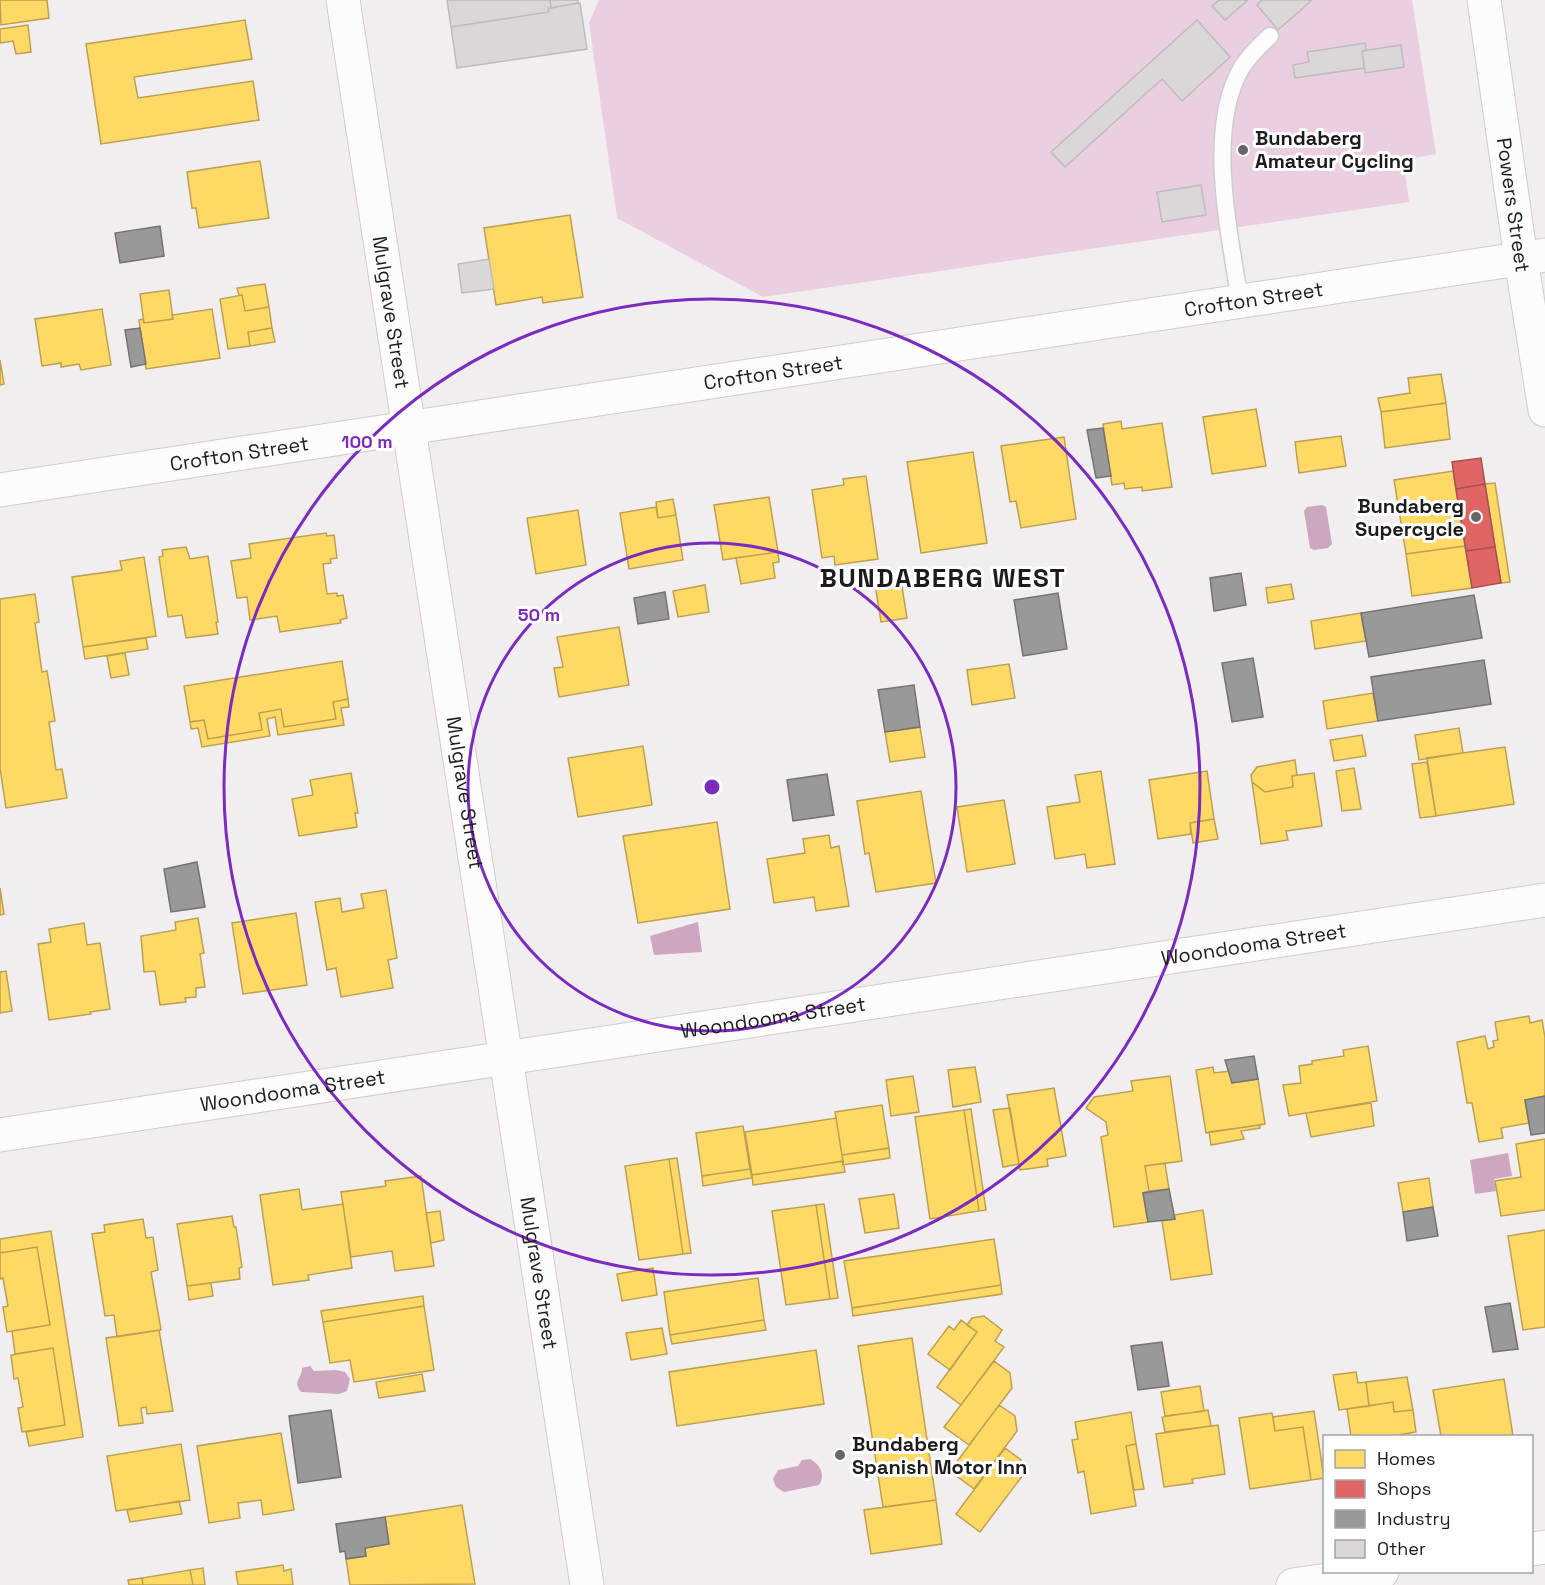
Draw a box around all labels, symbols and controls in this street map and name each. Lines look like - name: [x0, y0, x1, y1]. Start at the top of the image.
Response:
- place label: Bundaberg Amateur Cycling: [1255, 125, 1414, 174]
- street label: Powers Street: [1491, 136, 1536, 274]
- marker: Bundaberg Amateur Cycling: [1236, 143, 1250, 157]
- street label: Mulgrave Street: [367, 234, 416, 390]
- street label: Crofton Street: [1182, 276, 1325, 323]
- street label: Crofton Street: [702, 349, 844, 396]
- street label: Crofton Street: [168, 430, 311, 477]
- text: 100 m: [341, 430, 393, 453]
- place label: Bundaberg Supercycle: [1355, 493, 1464, 542]
- marker: Bundaberg Supercycle: [1469, 510, 1483, 524]
- district label: BUNDABERG WEST: [820, 561, 1066, 595]
- text: 50 m: [518, 603, 560, 626]
- street label: Mulgrave Street: [440, 715, 490, 871]
- centre of rings: [702, 777, 722, 797]
- street label: Woondooma Street: [1159, 917, 1348, 971]
- street label: Woondooma Street: [679, 991, 867, 1044]
- street label: Woondooma Street: [198, 1064, 387, 1117]
- street label: Mulgrave Street: [514, 1195, 564, 1351]
- place label: Bundaberg Spanish Motor Inn: [852, 1431, 1027, 1480]
- legend: [1323, 1435, 1533, 1573]
- text: Homes: [1377, 1447, 1436, 1470]
- marker: Bundaberg Spanish Motor Inn: [833, 1448, 847, 1462]
- text: Shops: [1377, 1477, 1431, 1500]
- text: Industry: [1377, 1507, 1450, 1530]
- text: Other: [1377, 1537, 1426, 1560]

